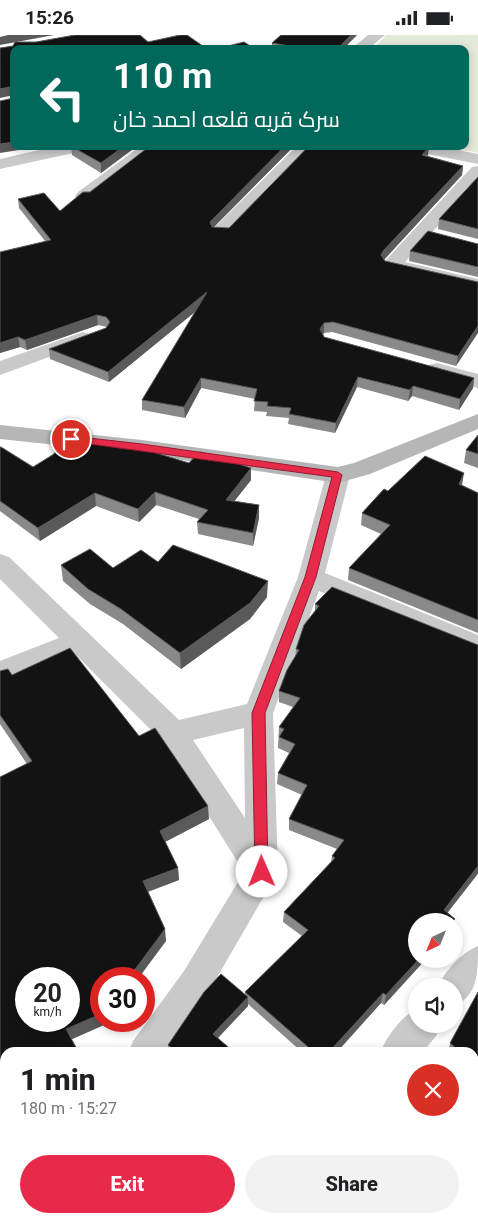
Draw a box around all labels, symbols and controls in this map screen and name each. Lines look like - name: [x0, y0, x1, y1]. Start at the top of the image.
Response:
- text: 15:26: [25, 6, 74, 29]
- text: 110 m: [113, 56, 212, 97]
- icon: left: [30, 65, 95, 130]
- text: سرک قریه قلعه احمد خان: [113, 107, 340, 132]
- pin: [50, 418, 92, 460]
- icon: arrive: [57, 425, 85, 453]
- position arrow: [235, 845, 287, 897]
- north arrow: [408, 913, 462, 967]
- map controls: [408, 913, 463, 1033]
- speed limit sign: 30: [90, 967, 155, 1032]
- button: sound: [408, 978, 463, 1033]
- text: 20: [33, 979, 62, 1008]
- text: km/h: [33, 1005, 62, 1019]
- text: 1 min: [20, 1062, 96, 1097]
- button: close: [407, 1064, 459, 1116]
- text: 180 m · 15:27: [20, 1099, 117, 1118]
- button: Exit: [20, 1155, 235, 1213]
- button: Share: [245, 1155, 459, 1213]

